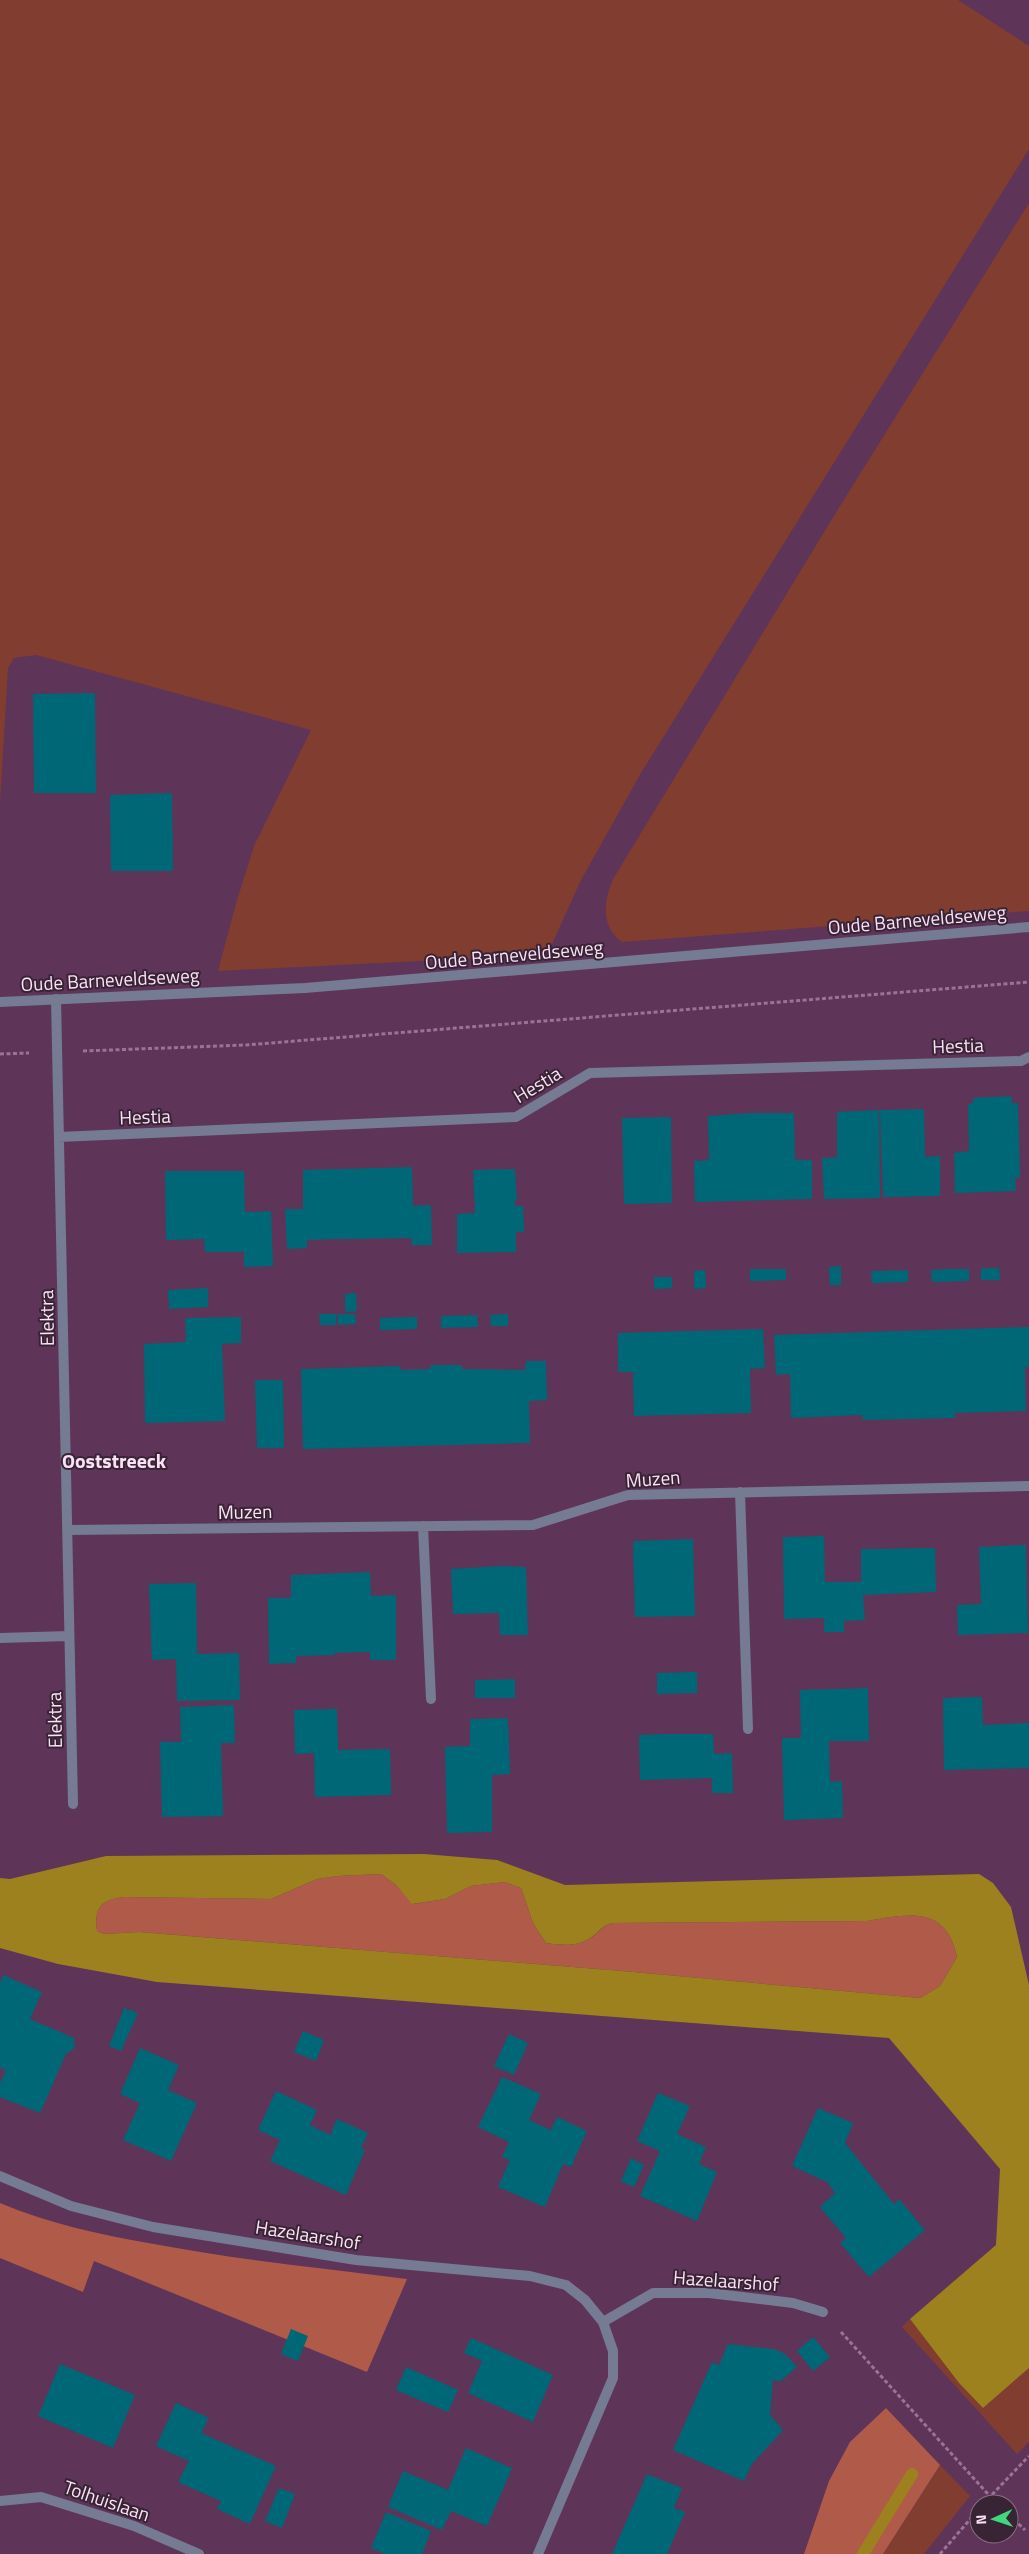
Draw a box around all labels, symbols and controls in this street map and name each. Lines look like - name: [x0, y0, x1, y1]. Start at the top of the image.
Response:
- street label: Oude Barneveldseweg: [827, 897, 1008, 941]
- street label: Oude Barneveldseweg: [424, 932, 605, 976]
- street label: Oude Barneveldseweg: [20, 960, 200, 998]
- street label: Hestia: [932, 1030, 985, 1060]
- street label: Hestia: [507, 1058, 567, 1110]
- street label: Hestia: [119, 1101, 172, 1131]
- street label: Elektra: [31, 1289, 61, 1346]
- district label: Ooststreeck: [62, 1445, 167, 1476]
- street label: Muzen: [625, 1462, 681, 1494]
- street label: Muzen: [218, 1496, 272, 1526]
- street label: Elektra: [39, 1691, 69, 1748]
- street label: Hazelaarshof: [253, 2211, 363, 2257]
- street label: Hazelaarshof: [672, 2262, 781, 2298]
- street label: Tolhuislaan: [60, 2472, 154, 2528]
- north arrow: [969, 2494, 1019, 2544]
- text: N: [970, 2514, 991, 2525]

